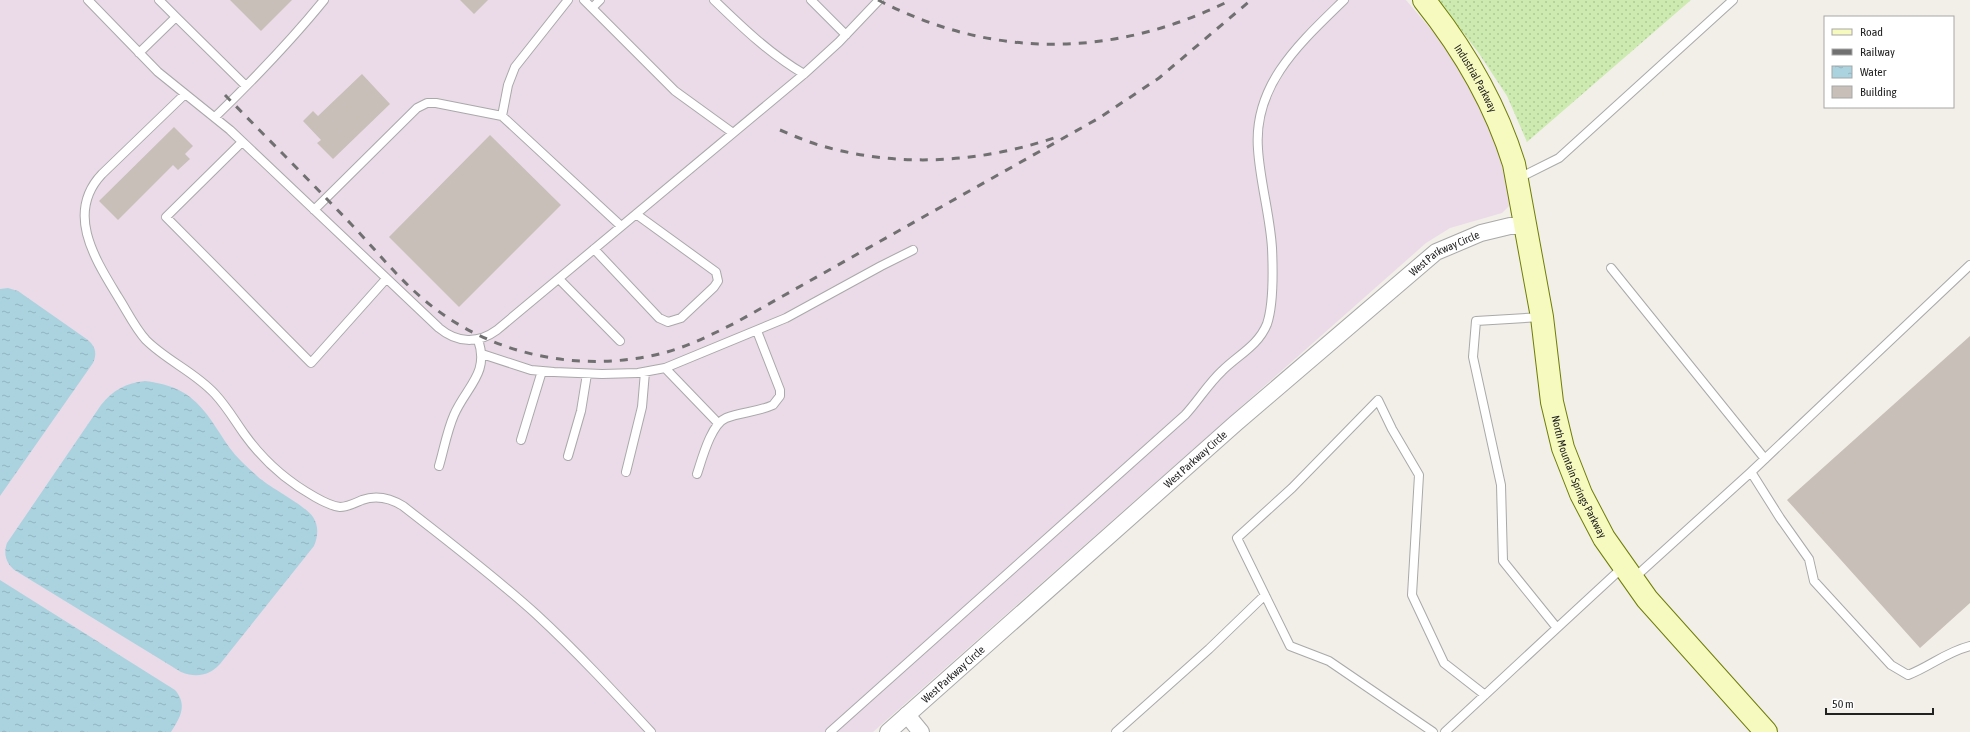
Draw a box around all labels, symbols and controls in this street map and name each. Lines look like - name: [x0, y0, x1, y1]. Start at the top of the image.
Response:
- legend: [1824, 16, 1954, 108]
- text: Road: [1860, 25, 1883, 39]
- street label: Industrial Parkway: [1452, 42, 1500, 114]
- text: Railway: [1860, 45, 1895, 59]
- text: Water: [1860, 65, 1887, 79]
- text: Building: [1860, 85, 1898, 99]
- street label: West Parkway Circle: [1407, 228, 1481, 278]
- street label: North Mountain Springs Parkway: [1549, 414, 1609, 540]
- street label: West Parkway Circle: [1161, 428, 1229, 490]
- street label: West Parkway Circle: [919, 643, 987, 705]
- scale bar: [1826, 690, 1933, 716]
- text: 50 m: [1832, 697, 1854, 711]

